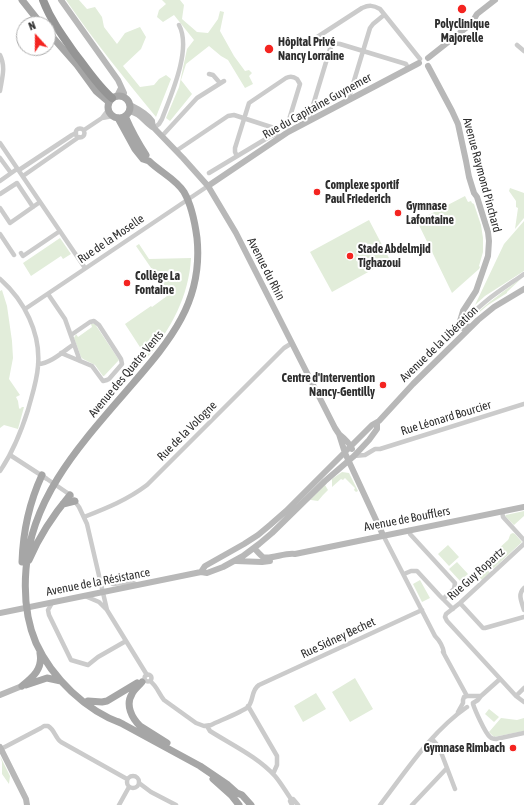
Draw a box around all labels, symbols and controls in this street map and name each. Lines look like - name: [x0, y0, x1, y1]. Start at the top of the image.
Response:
- marker: Polyclinique Majorelle: [456, 3, 468, 15]
- north arrow: [16, 16, 56, 56]
- place label: Polyclinique Majorelle: [434, 17, 490, 45]
- text: N: [27, 19, 37, 32]
- place label: Hôpital Privé Nancy Lorraine: [278, 35, 344, 63]
- marker: Hôpital Privé Nancy Lorraine: [263, 43, 275, 55]
- street label: Rue du Capitaine Guynemer: [260, 70, 374, 142]
- street label: Avenue Raymond Pinchard: [460, 116, 504, 234]
- place label: Complexe sportif Paul Friederich: [325, 178, 399, 206]
- marker: Complexe sportif Paul Friederich: [312, 187, 322, 197]
- place label: Gymnase Lafontaine: [406, 199, 454, 227]
- marker: Gymnase Lafontaine: [393, 208, 403, 218]
- street label: Rue de la Moselle: [75, 211, 147, 267]
- street label: Avenue du Rhin: [244, 235, 288, 303]
- place label: Stade Abdelmjid Tighazoui: [358, 242, 431, 270]
- marker: Stade Abdelmjid Tighazoui: [345, 251, 355, 261]
- place label: Collège La Fontaine: [135, 269, 180, 297]
- marker: Collège La Fontaine: [122, 278, 132, 288]
- street label: Avenue de la Libération: [397, 303, 481, 385]
- street label: Avenue des Quatre Vents: [86, 328, 166, 420]
- place label: Centre d'Intervention Nancy-Gentilly: [282, 371, 375, 399]
- marker: Centre d'Intervention Nancy-Gentilly: [378, 380, 388, 390]
- street label: Rue Léonard Bourcier: [399, 397, 493, 439]
- street label: Rue de la Vologne: [154, 398, 220, 464]
- street label: Avenue de Boufflers: [363, 504, 451, 534]
- street label: Rue Guy Ropartz: [445, 545, 507, 603]
- street label: Avenue de la Résistance: [45, 565, 151, 599]
- street label: Rue Sidney Bechet: [299, 614, 377, 662]
- place label: Gymnase Rimbach: [423, 741, 505, 755]
- marker: Gymnase Rimbach: [508, 743, 518, 753]

